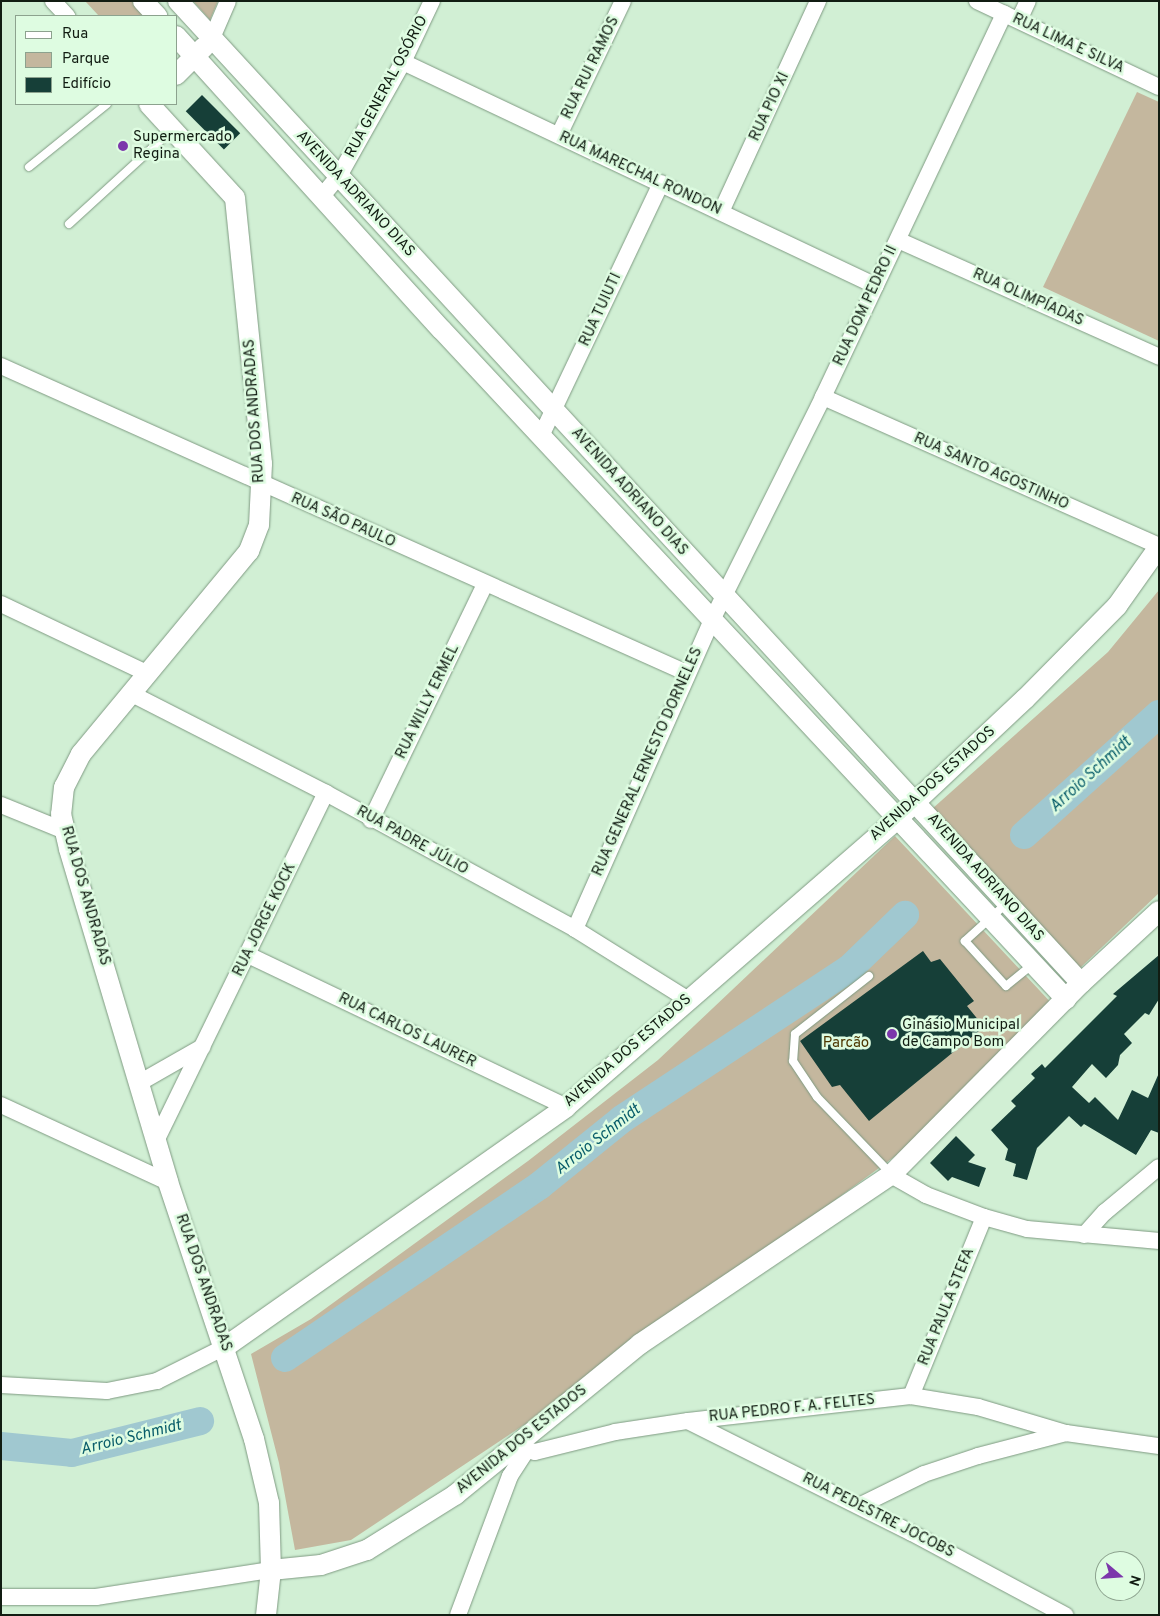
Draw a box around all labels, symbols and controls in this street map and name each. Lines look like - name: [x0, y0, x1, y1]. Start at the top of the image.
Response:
- street label: RUA LIMA E SILVA: [1009, 10, 1127, 78]
- street label: RUA GENERAL OSÓRIO: [342, 12, 432, 162]
- street label: RUA RUI RAMOS: [558, 13, 624, 123]
- legend: [15, 15, 178, 105]
- text: Rua: [62, 25, 88, 44]
- text: Parque: [62, 50, 110, 69]
- street label: RUA PIO XI: [746, 69, 794, 145]
- text: Edifício: [62, 75, 111, 94]
- street label: AVENIDA ADRIANO DIAS: [291, 127, 419, 261]
- place label: Supermercado Regina: [133, 128, 232, 163]
- street label: RUA MARECHAL RONDON: [555, 128, 725, 220]
- marker: Supermercado Regina: [117, 140, 129, 152]
- street label: RUA DOM PEDRO II: [830, 243, 902, 369]
- street label: RUA OLIMPÍADAS: [969, 265, 1087, 331]
- street label: RUA TUIUTI: [576, 270, 626, 350]
- street label: RUA DOS ANDRADAS: [241, 338, 269, 484]
- street label: AVENIDA ADRIANO DIAS: [566, 424, 692, 560]
- street label: RUA SANTO AGOSTINHO: [910, 429, 1072, 515]
- street label: RUA SÃO PAULO: [288, 490, 398, 552]
- street label: RUA WILLY ERMEL: [392, 641, 464, 763]
- street label: RUA GENERAL ERNESTO DORNELES: [589, 644, 707, 880]
- street label: AVENIDA DOS ESTADOS: [866, 723, 1000, 845]
- water label: Arroio Schmidt: [1046, 733, 1136, 817]
- street label: RUA PADRE JÚLIO: [353, 803, 471, 879]
- street label: AVENIDA ADRIANO DIAS: [922, 810, 1048, 946]
- street label: RUA DOS ANDRADAS: [56, 824, 114, 968]
- street label: RUA JORGE KOCK: [230, 860, 300, 980]
- street label: RUA CARLOS LAURER: [335, 990, 479, 1072]
- street label: AVENIDA DOS ESTADOS: [560, 991, 696, 1111]
- place label: Ginásio Municipal de Campo Bom: [902, 1016, 1020, 1051]
- marker: Ginásio Municipal de Campo Bom: [886, 1028, 898, 1040]
- park label: Parcão: [823, 1035, 869, 1053]
- water label: Arroio Schmidt: [551, 1101, 645, 1179]
- street label: RUA DOS ANDRADAS: [171, 1211, 235, 1355]
- street label: RUA PAULA STEFA: [915, 1245, 979, 1369]
- street label: AVENIDA DOS ESTADOS: [453, 1382, 591, 1498]
- street label: RUA PEDRO F. A. FELTES: [707, 1391, 877, 1427]
- water label: Arroio Schmidt: [79, 1416, 183, 1460]
- street label: RUA PEDESTRE JOCOBS: [799, 1470, 957, 1562]
- north arrow: [1095, 1551, 1145, 1601]
- text: N: [1124, 1573, 1143, 1588]

